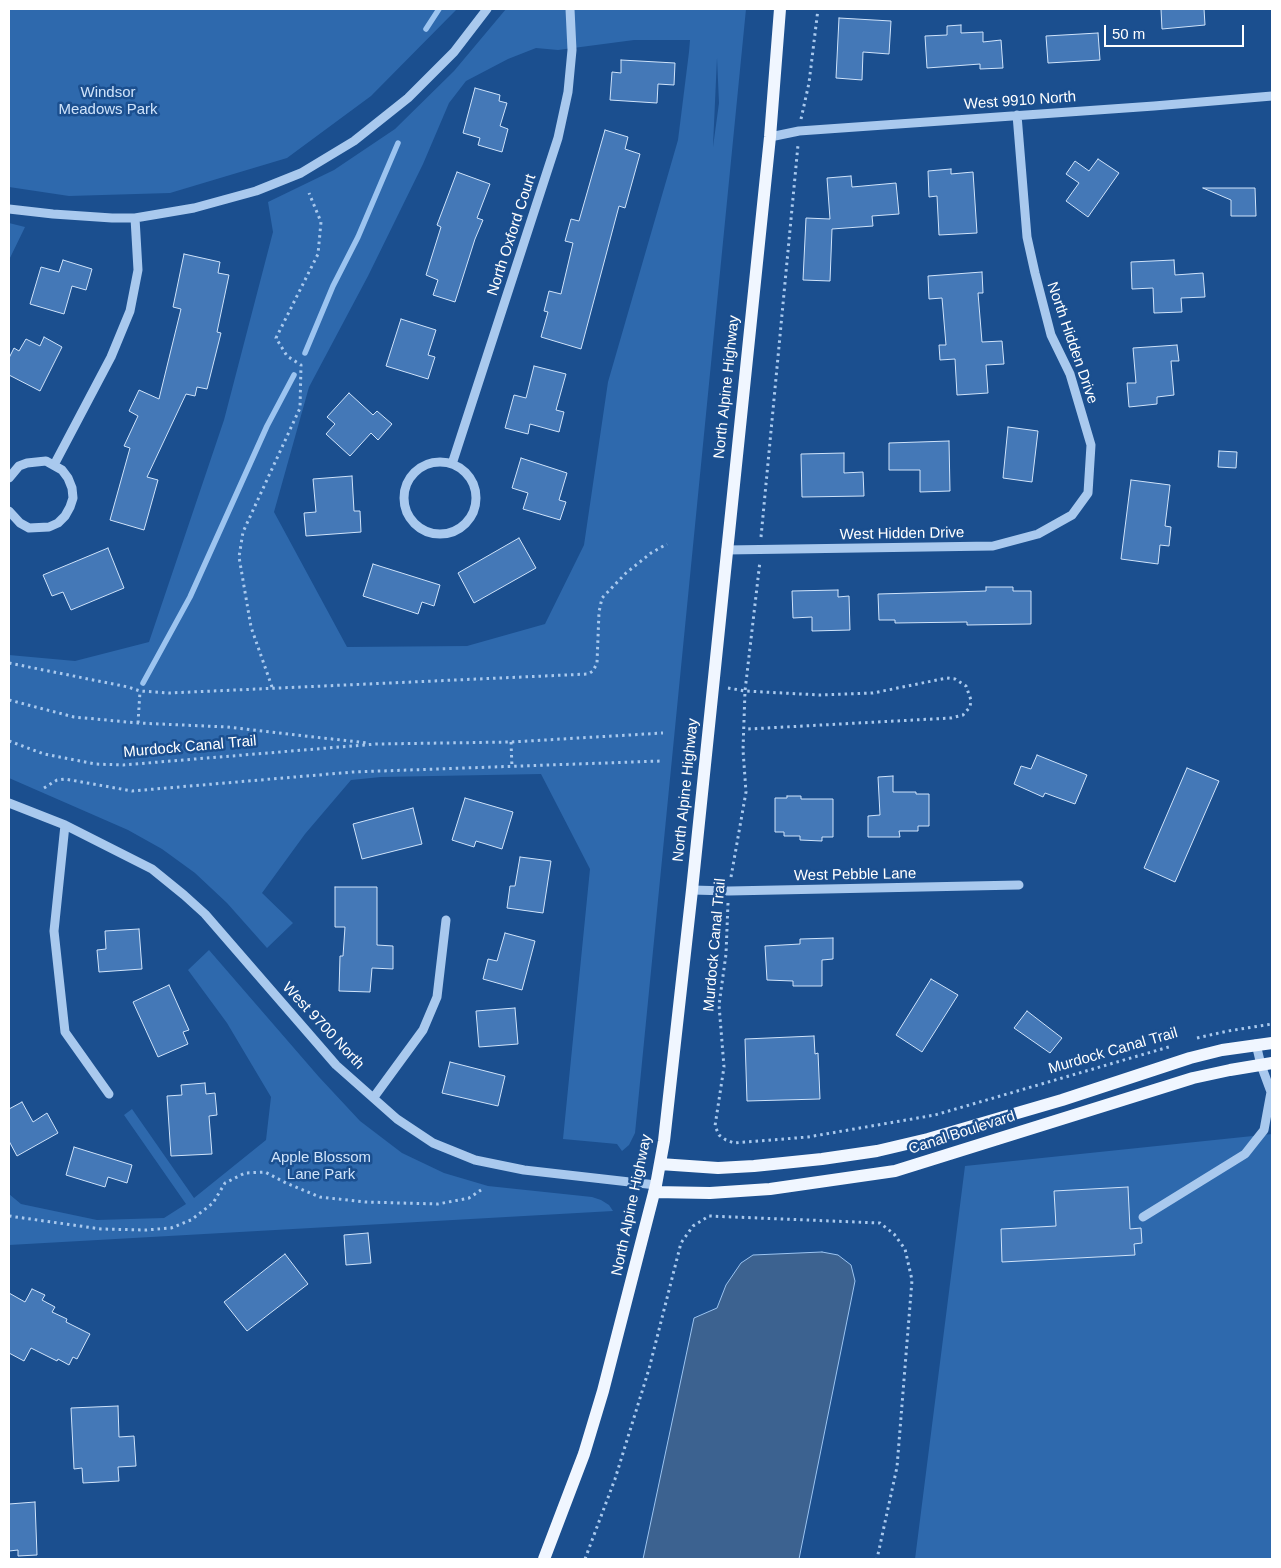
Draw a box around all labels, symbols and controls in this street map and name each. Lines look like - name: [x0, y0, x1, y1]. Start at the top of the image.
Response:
- scale bar: [1106, 15, 1246, 47]
- text: 50 m: [1112, 25, 1145, 42]
- park label: Windsor Meadows Park: [58, 84, 158, 119]
- street label: West 9910 North: [963, 88, 1077, 114]
- street label: North Oxford Court: [484, 172, 540, 298]
- street label: North Hidden Drive: [1043, 280, 1101, 406]
- street label: North Alpine Highway: [711, 314, 743, 460]
- street label: West Hidden Drive: [839, 524, 965, 544]
- street label: North Alpine Highway: [670, 717, 702, 863]
- street label: Murdock Canal Trail: [123, 732, 257, 762]
- street label: West Pebble Lane: [794, 865, 916, 885]
- street label: Murdock Canal Trail: [700, 878, 730, 1012]
- street label: West 9700 North: [278, 979, 368, 1073]
- street label: Murdock Canal Trail: [1046, 1024, 1180, 1078]
- street label: Canal Boulevard: [906, 1107, 1018, 1159]
- street label: North Alpine Highway: [608, 1133, 656, 1277]
- park label: Apple Blossom Lane Park: [271, 1149, 371, 1184]

